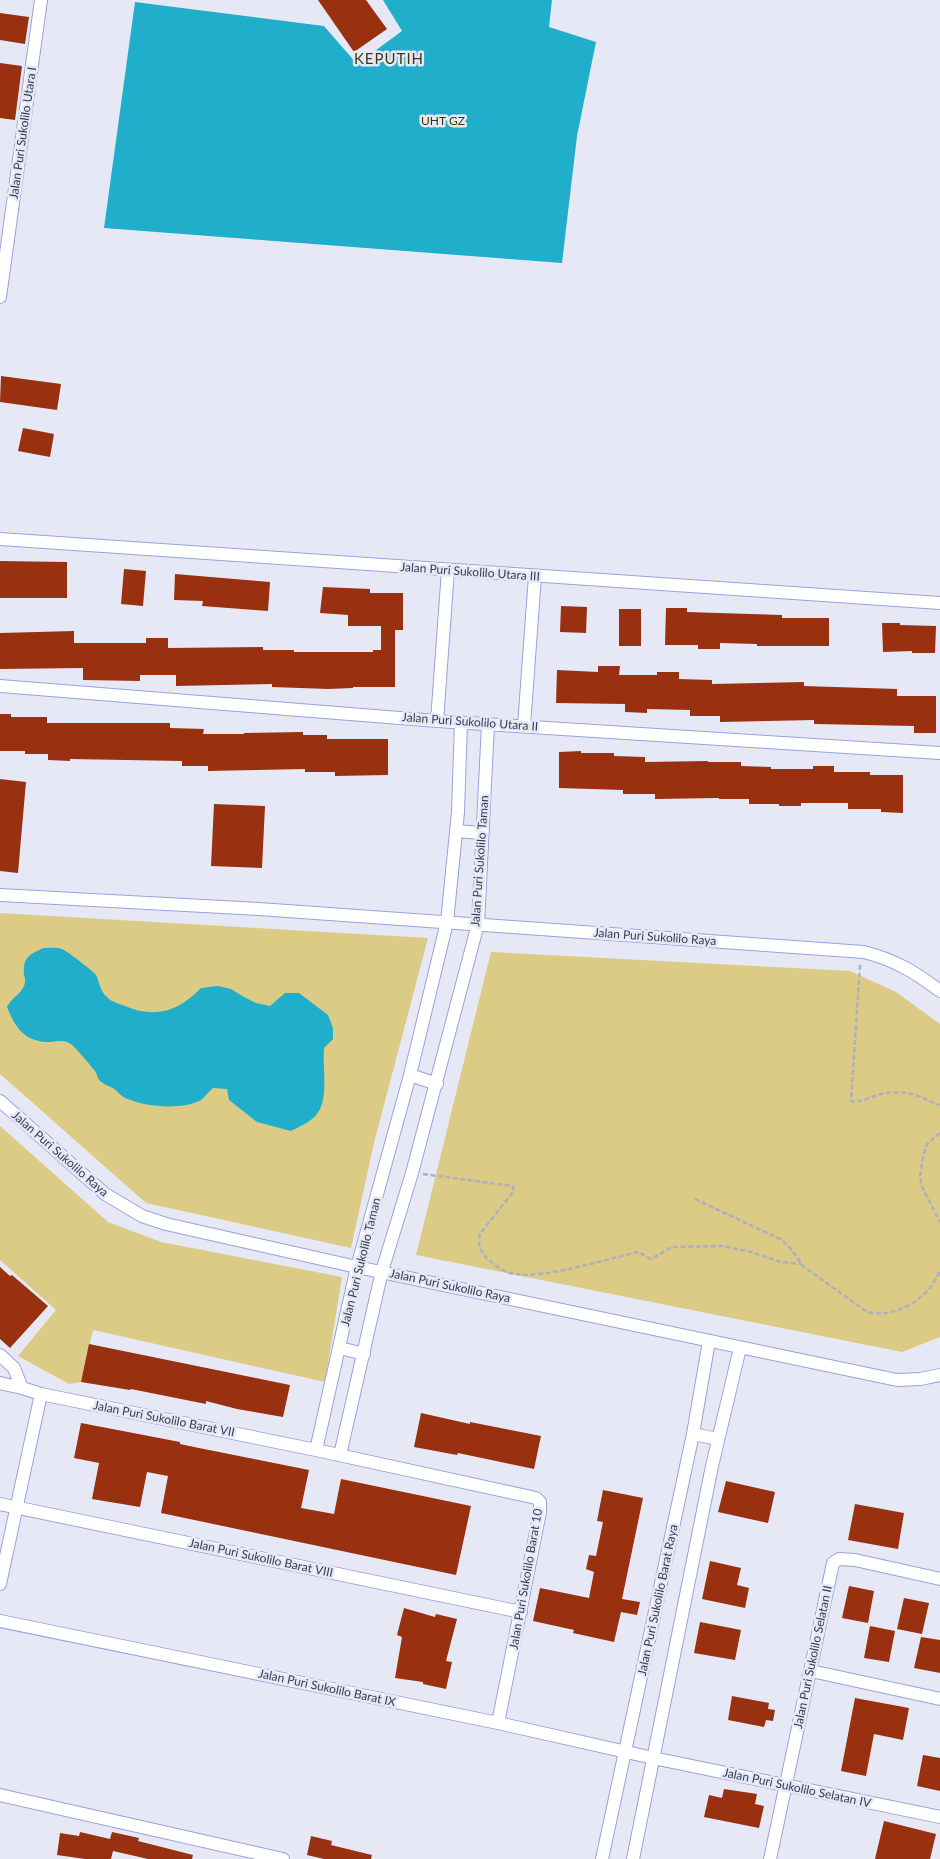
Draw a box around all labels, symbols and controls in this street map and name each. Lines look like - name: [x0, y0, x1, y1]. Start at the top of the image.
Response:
- district label: KEPUTIH: [353, 50, 425, 68]
- street label: Jalan Puri Sukolilo Utara I: [7, 66, 39, 200]
- park label: UHT GZ: [421, 114, 465, 128]
- street label: Jalan Puri Sukolilo Utara III: [400, 560, 540, 584]
- street label: Jalan Puri Sukolilo Utara II: [401, 710, 539, 734]
- street label: Jalan Puri Sukolilo Taman: [468, 795, 492, 927]
- street label: Jalan Puri Sukolilo Raya: [593, 926, 717, 948]
- street label: Jalan Puri Sukolilo Raya: [9, 1108, 111, 1200]
- street label: Jalan Puri Sukolilo Taman: [338, 1196, 384, 1328]
- street label: Jalan Puri Sukolilo Raya: [388, 1266, 512, 1306]
- street label: Jalan Puri Sukolilo Barat VII: [92, 1398, 236, 1440]
- street label: Jalan Puri Sukolilo Barat 10: [507, 1508, 545, 1650]
- street label: Jalan Puri Sukolilo Barat Raya: [635, 1523, 681, 1677]
- street label: Jalan Puri Sukolilo Barat VIII: [188, 1536, 334, 1580]
- street label: Jalan Puri Sukolilo Selatan II: [791, 1584, 835, 1730]
- street label: Jalan Puri Sukolilo Barat IX: [257, 1666, 397, 1710]
- street label: Jalan Puri Sukolilo Selatan IV: [722, 1765, 872, 1811]

